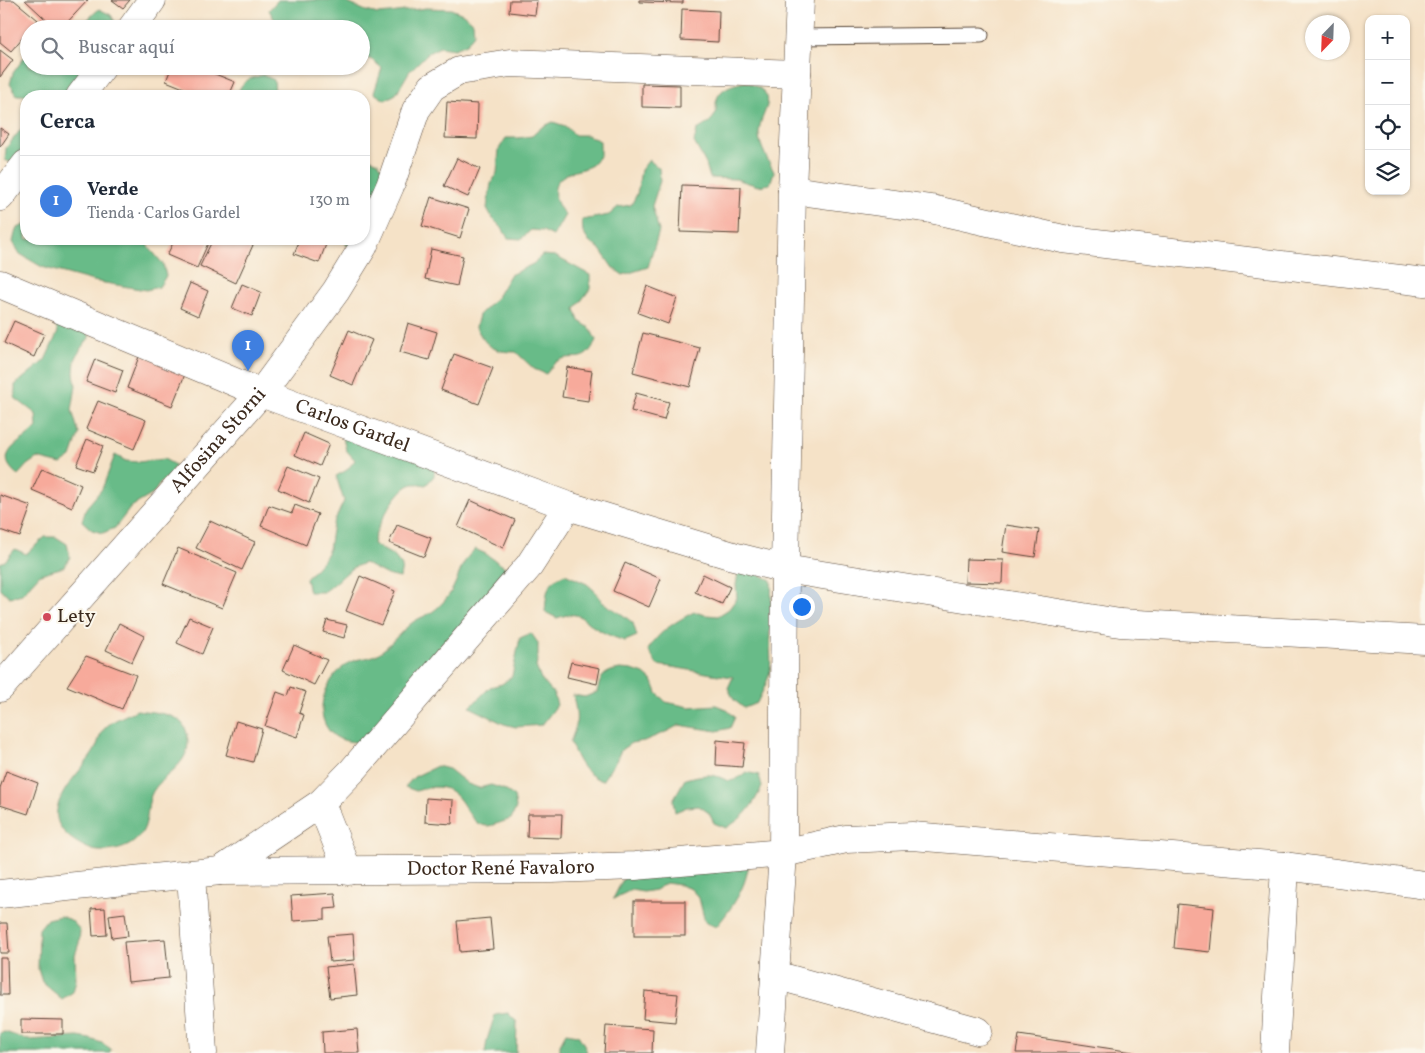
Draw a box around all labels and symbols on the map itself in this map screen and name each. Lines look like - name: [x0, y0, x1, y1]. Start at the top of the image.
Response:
- north arrow: [1305, 15, 1350, 60]
- pin: 1: [232, 330, 264, 371]
- street label: Alfosina Storni: [164, 382, 273, 500]
- street label: Carlos Gardel: [291, 393, 413, 460]
- your location: [789, 594, 815, 620]
- place label: Lety: [57, 603, 96, 631]
- marker: Lety: [41, 611, 53, 623]
- street label: Doctor René Favaloro: [407, 853, 595, 884]

